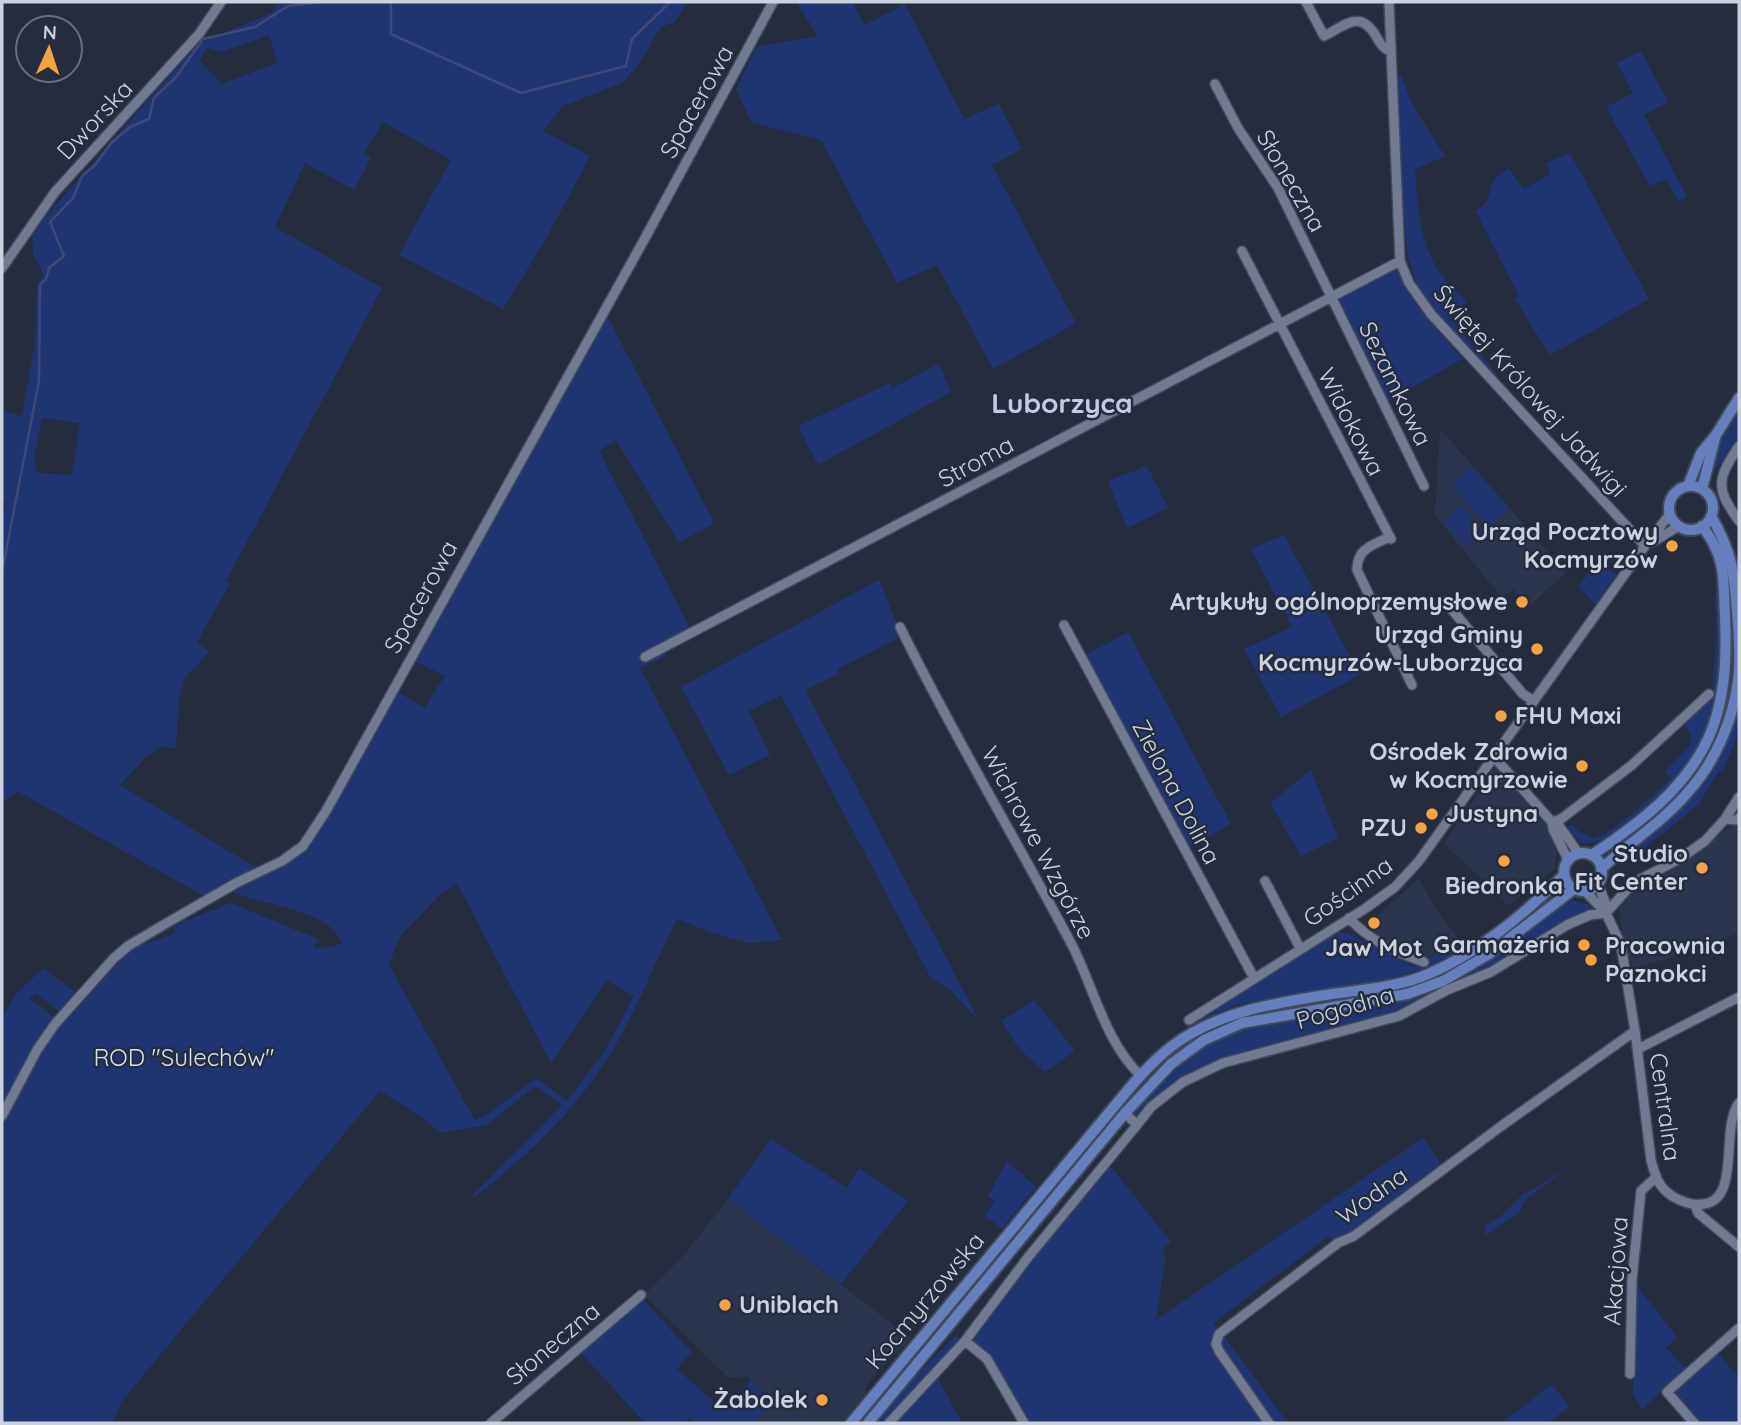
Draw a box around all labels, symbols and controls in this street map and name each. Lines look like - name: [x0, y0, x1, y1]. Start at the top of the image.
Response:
- north arrow: [14, 14, 84, 84]
- text: N: [42, 20, 57, 44]
- street label: Spacerowa: [653, 40, 739, 163]
- street label: Dworska: [50, 73, 139, 165]
- street label: Słoneczna: [1251, 124, 1333, 237]
- street label: Świętej Królowej Jadwigi: [1428, 278, 1634, 503]
- street label: Sezamkowa: [1353, 317, 1439, 451]
- street label: Widokowa: [1312, 363, 1392, 480]
- district label: Luborzyca: [991, 385, 1133, 420]
- street label: Stroma: [933, 429, 1018, 493]
- place label: Urząd Pocztowy Kocmyrzów: [1472, 516, 1658, 574]
- street label: Spacerowa: [377, 535, 463, 658]
- marker: Urząd Pocztowy Kocmyrzów: [1664, 538, 1680, 554]
- place label: Artykuły ogólnoprzemysłowe: [1170, 586, 1508, 616]
- marker: Artykuły ogólnoprzemysłowe: [1514, 594, 1530, 610]
- place label: Urząd Gminy Kocmyrzów-Luborzyca: [1258, 619, 1523, 677]
- marker: Urząd Gminy Kocmyrzów-Luborzyca: [1529, 641, 1545, 657]
- place label: FHU Maxi: [1515, 700, 1621, 730]
- marker: FHU Maxi: [1493, 708, 1509, 724]
- street label: Zielona Dolina: [1126, 714, 1228, 869]
- place label: Ośrodek Zdrowia w Kocmyrzowie: [1369, 736, 1568, 794]
- street label: Wichrowe Wzgórze: [975, 741, 1102, 944]
- marker: Ośrodek Zdrowia w Kocmyrzowie: [1574, 758, 1590, 774]
- place label: Justyna: [1446, 798, 1538, 828]
- marker: Justyna: [1424, 806, 1440, 822]
- place label: PZU: [1360, 812, 1407, 842]
- marker: PZU: [1413, 820, 1429, 836]
- place label: Studio Fit Center: [1575, 838, 1688, 896]
- street label: Gościnna: [1297, 850, 1398, 933]
- marker: Biedronka: [1496, 853, 1512, 869]
- marker: Studio Fit Center: [1694, 860, 1710, 876]
- place label: Biedronka: [1445, 870, 1563, 900]
- marker: Jaw Mot: [1366, 915, 1382, 931]
- place label: Garmażeria: [1433, 929, 1570, 959]
- place label: Pracownia Paznokci: [1605, 930, 1726, 988]
- place label: Jaw Mot: [1325, 932, 1423, 962]
- marker: Garmażeria: [1576, 937, 1592, 953]
- marker: Pracownia Paznokci: [1583, 952, 1599, 968]
- street label: Pogodna: [1292, 979, 1397, 1035]
- park label: ROD "Sulechów": [93, 1042, 275, 1072]
- street label: Centralna: [1644, 1051, 1688, 1163]
- street label: Wodna: [1330, 1160, 1413, 1230]
- street label: Akacjowa: [1596, 1216, 1634, 1326]
- street label: Kocmyrzowska: [858, 1226, 990, 1375]
- place label: Uniblach: [739, 1289, 839, 1319]
- street label: Słoneczna: [499, 1295, 605, 1391]
- marker: Uniblach: [717, 1297, 733, 1313]
- place label: Żabolek: [713, 1384, 808, 1414]
- marker: Żabolek: [814, 1392, 830, 1408]

